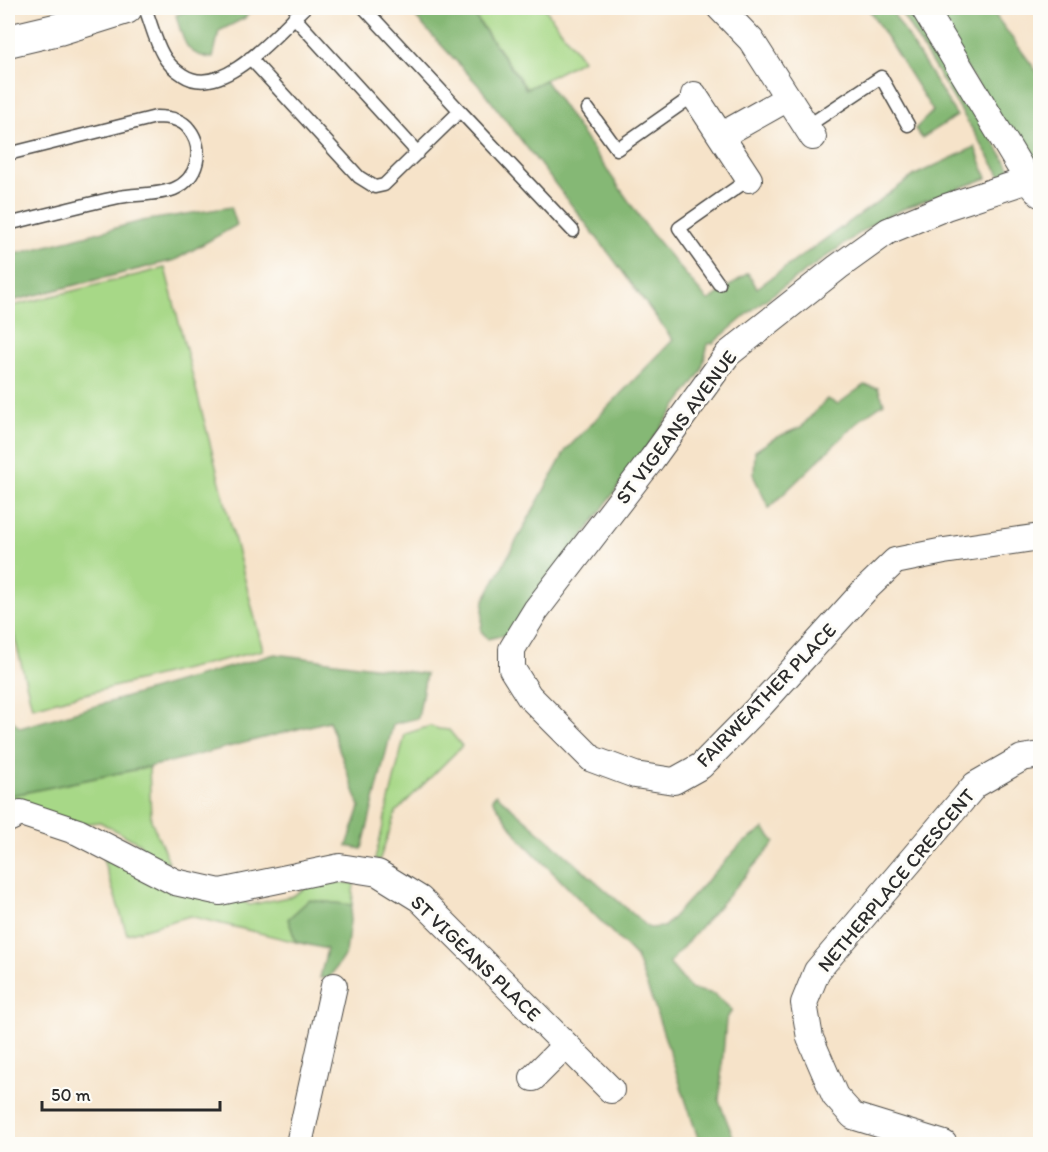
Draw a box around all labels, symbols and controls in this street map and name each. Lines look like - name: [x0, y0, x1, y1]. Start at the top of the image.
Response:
- street label: ST VIGEANS AVENUE: [610, 345, 742, 509]
- street label: FAIRWEATHER PLACE: [691, 618, 841, 772]
- street label: NETHERPLACE CRESCENT: [812, 783, 980, 977]
- street label: ST VIGEANS PLACE: [406, 890, 546, 1026]
- scale bar: [42, 1074, 220, 1112]
- text: 50 m: [51, 1084, 91, 1106]

